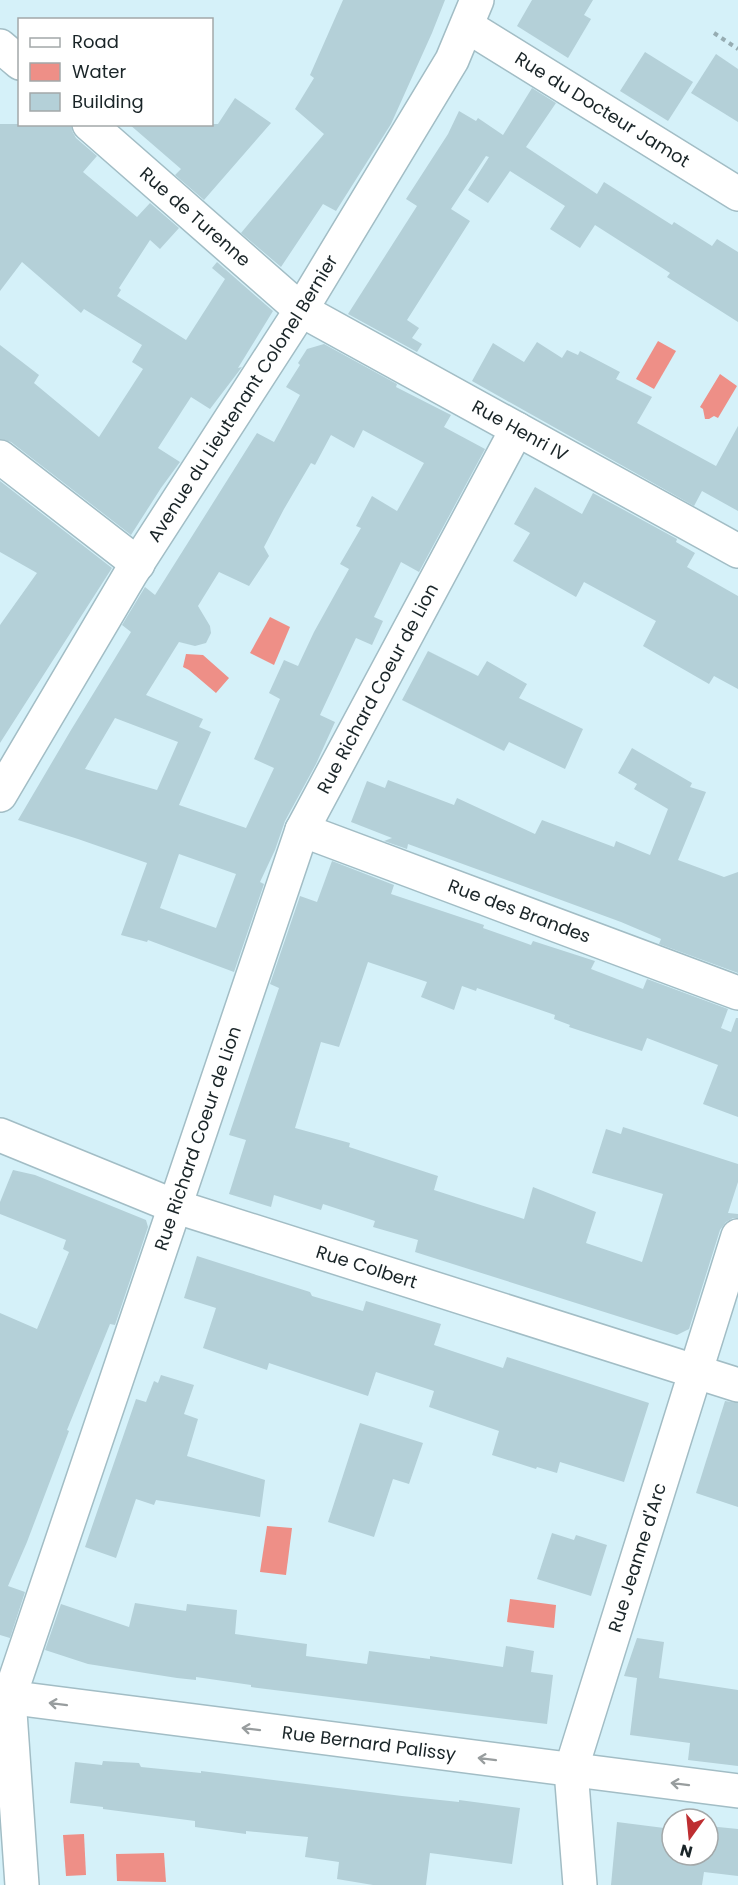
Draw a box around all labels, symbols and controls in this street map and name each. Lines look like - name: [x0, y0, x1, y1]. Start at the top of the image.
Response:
- legend: [18, 18, 213, 126]
- text: Road: [72, 29, 119, 54]
- street label: Rue du Docteur Jamot: [510, 46, 695, 173]
- text: Water: [72, 59, 126, 84]
- text: Building: [72, 89, 144, 114]
- street label: Rue de Turenne: [134, 161, 256, 272]
- street label: Avenue du Lieutenant Colonel Bernier: [141, 250, 344, 547]
- street label: Rue Henri IV: [468, 394, 573, 467]
- street label: Rue Richard Coeur de Lion: [311, 579, 444, 798]
- street label: Rue des Brandes: [445, 873, 594, 949]
- street label: Rue Richard Coeur de Lion: [148, 1023, 247, 1254]
- street label: Rue Colbert: [313, 1239, 421, 1294]
- street label: Rue Jeanne d'Arc: [602, 1479, 672, 1635]
- one-way arrow: [49, 1698, 68, 1709]
- street label: Rue Bernard Palissy: [281, 1719, 458, 1767]
- one-way arrow: [242, 1723, 262, 1734]
- one-way arrow: [477, 1753, 497, 1764]
- one-way arrow: [671, 1778, 690, 1789]
- north arrow: [660, 1807, 720, 1867]
- text: N: [677, 1838, 695, 1864]

